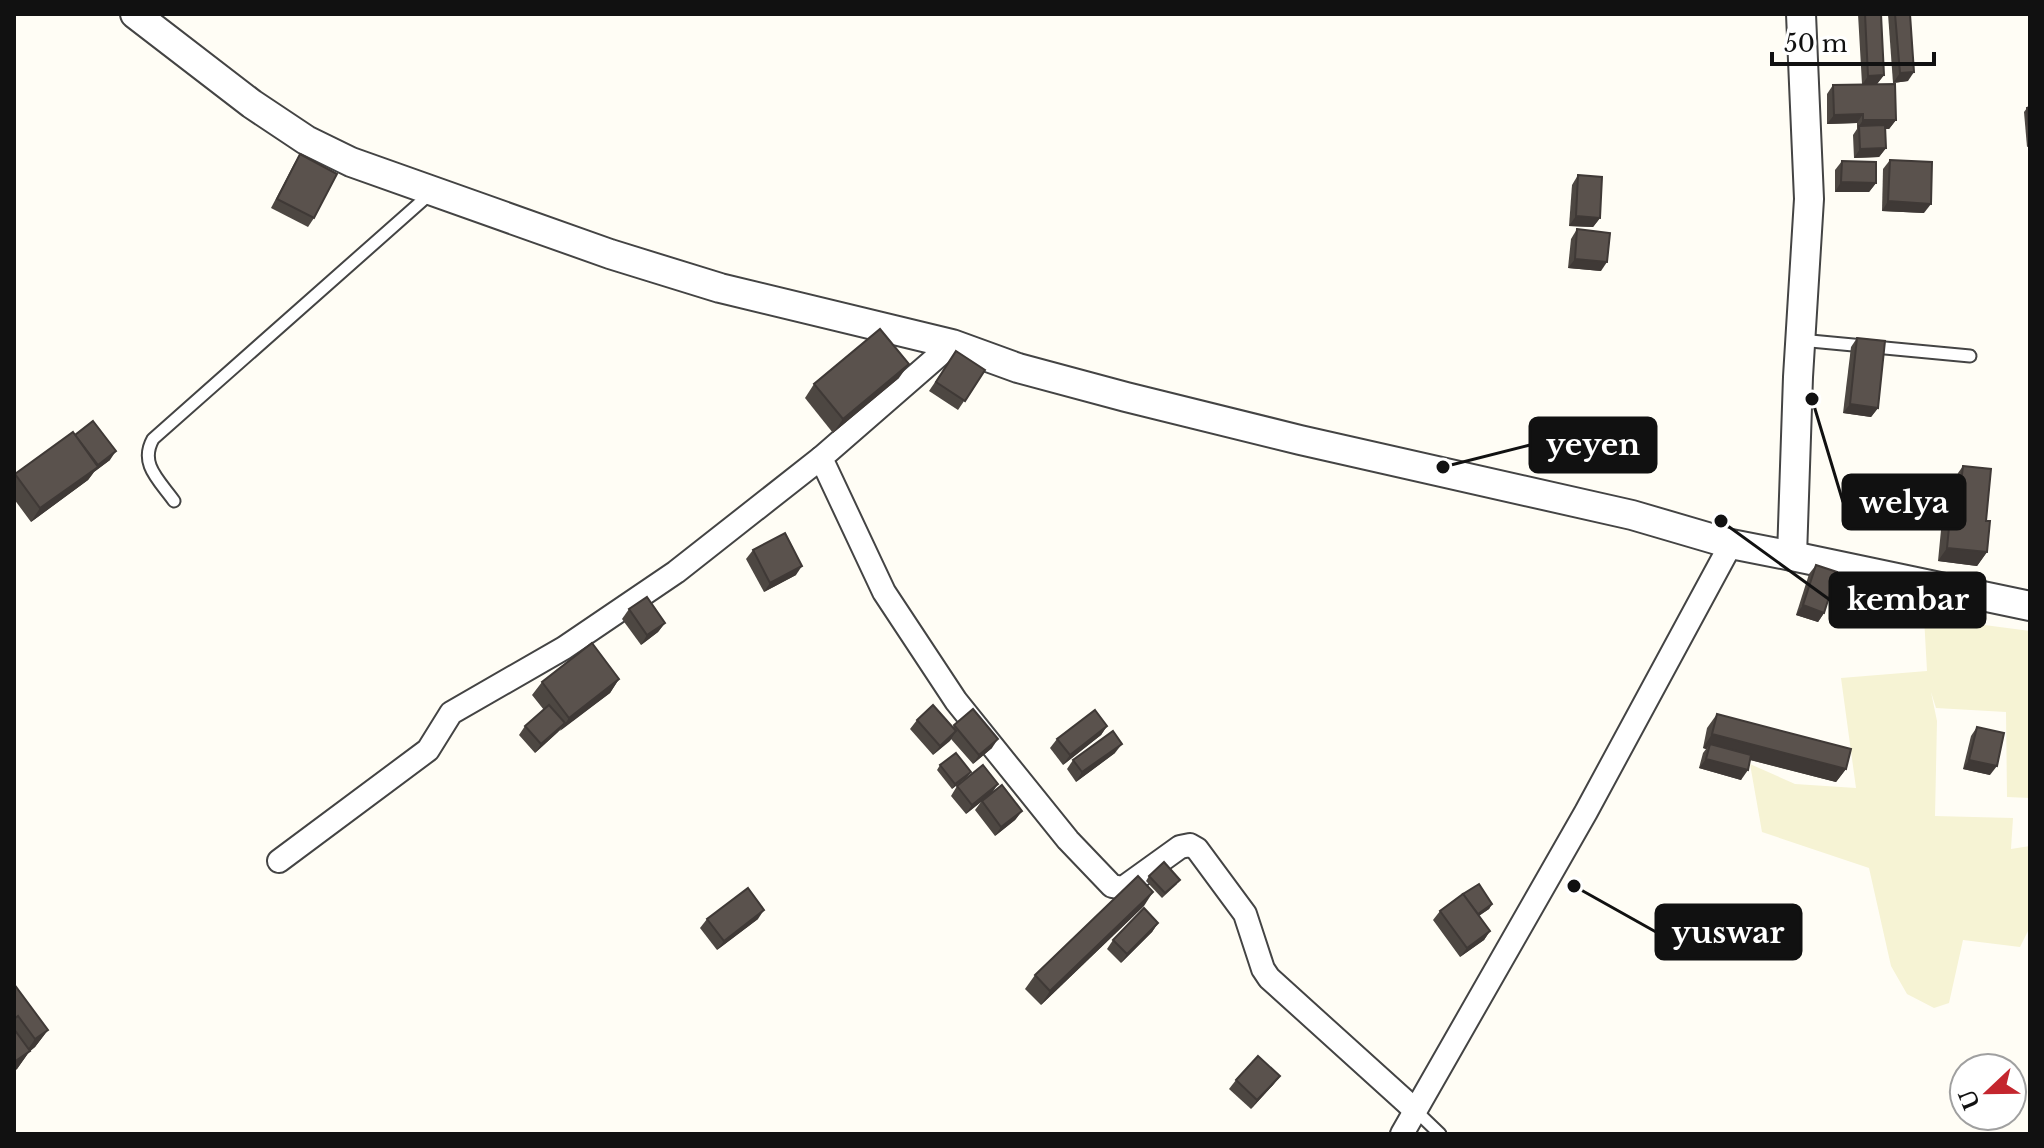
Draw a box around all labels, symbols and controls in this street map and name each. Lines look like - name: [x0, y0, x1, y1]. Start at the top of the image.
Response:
- scale bar: [1772, 16, 1934, 66]
- text: 50 m: [1784, 29, 1848, 58]
- callout: yeyen: [1530, 418, 1656, 472]
- text: yeyen: [1546, 426, 1640, 463]
- callout: welya: [1843, 475, 1965, 529]
- text: welya: [1859, 484, 1949, 521]
- callout: kembar: [1830, 573, 1985, 627]
- text: kembar: [1847, 581, 1969, 618]
- callout: yuswar: [1656, 905, 1801, 959]
- text: yuswar: [1672, 914, 1784, 951]
- north arrow: [1948, 1052, 2028, 1132]
- text: U: [1954, 1085, 1986, 1113]

